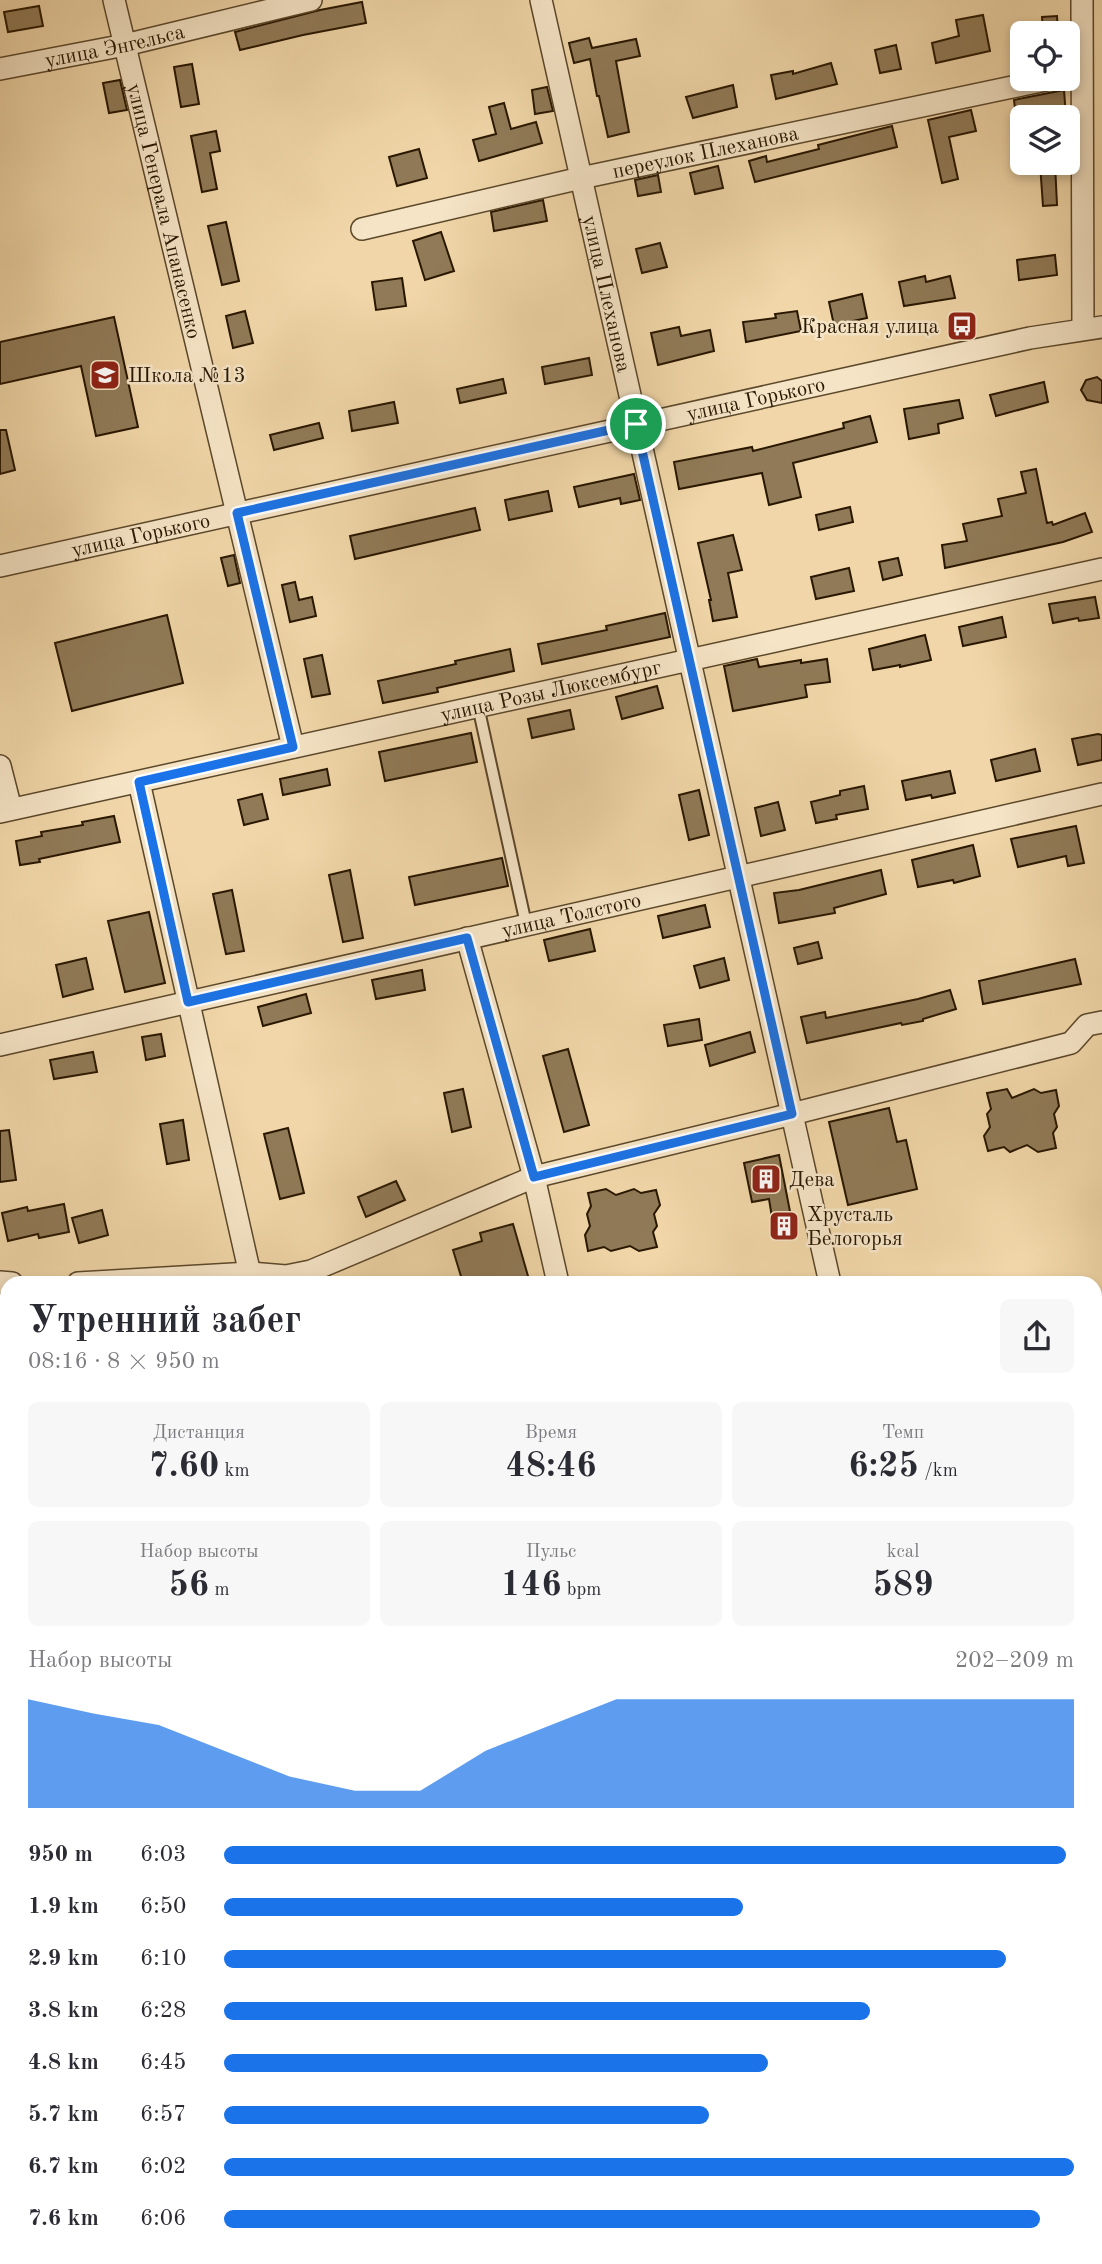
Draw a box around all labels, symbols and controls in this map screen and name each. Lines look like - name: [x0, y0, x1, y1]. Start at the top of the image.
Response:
- map controls: [1010, 21, 1080, 175]
- button: locate: [1010, 21, 1080, 91]
- street label: улица Энгельса: [43, 22, 187, 72]
- street label: улица Генерала Апанасенко: [122, 82, 204, 341]
- button: layers: [1010, 105, 1080, 175]
- street label: переулок Плеханова: [611, 123, 801, 183]
- street label: улица Плеханова: [578, 214, 634, 374]
- bus stop icon: Красная улица: [945, 309, 979, 343]
- place label: Красная улица: [801, 317, 939, 338]
- school or university icon: Школа №13: [88, 358, 122, 392]
- place label: Школа №13: [128, 366, 246, 387]
- street label: улица Горького: [685, 375, 827, 426]
- pin: [606, 394, 666, 454]
- icon: arrive: [617, 405, 655, 443]
- street label: улица Горького: [70, 511, 212, 562]
- street label: улица Розы Люксембург: [439, 657, 663, 727]
- street label: улица Толстого: [500, 890, 643, 942]
- building icon: Дева: [749, 1162, 783, 1196]
- place label: Дева: [789, 1170, 835, 1191]
- place label: Хрусталь Белогорья: [807, 1205, 903, 1250]
- building icon: Хрусталь Белогорья: [767, 1209, 801, 1243]
- button: share: [1000, 1299, 1074, 1373]
- text: Утренний забег: [28, 1303, 301, 1341]
- text: 08:16 · 8 × 950 m: [28, 1350, 220, 1373]
- text: Дистанция: [153, 1424, 245, 1443]
- text: Время: [525, 1424, 577, 1443]
- text: Темп: [882, 1424, 924, 1443]
- text: 7.60: [149, 1449, 219, 1484]
- text: 48:46: [505, 1449, 597, 1484]
- text: 6:25: [848, 1449, 919, 1484]
- text: km: [219, 1462, 250, 1481]
- text: /km: [919, 1462, 958, 1481]
- text: Набор высоты: [139, 1543, 259, 1562]
- text: Пульс: [526, 1543, 576, 1562]
- text: kcal: [887, 1543, 919, 1562]
- text: 56: [168, 1568, 209, 1603]
- text: 146: [501, 1568, 561, 1603]
- text: 589: [873, 1568, 933, 1603]
- text: m: [209, 1581, 230, 1600]
- text: bpm: [561, 1581, 601, 1600]
- text: Набор высоты: [28, 1649, 172, 1672]
- text: 202–209 m: [955, 1649, 1074, 1672]
- text: 950 m: [28, 1843, 93, 1866]
- text: 6:03: [140, 1843, 186, 1866]
- text: 1.9 km: [28, 1895, 99, 1918]
- text: 6:50: [140, 1895, 186, 1918]
- text: 2.9 km: [28, 1947, 99, 1970]
- text: 6:10: [140, 1947, 186, 1970]
- text: 3.8 km: [28, 1999, 99, 2022]
- text: 6:28: [140, 1999, 186, 2022]
- text: 4.8 km: [28, 2051, 99, 2074]
- text: 6:45: [140, 2051, 186, 2074]
- text: 5.7 km: [28, 2103, 99, 2126]
- text: 6:57: [140, 2103, 186, 2126]
- text: 6.7 km: [28, 2155, 99, 2178]
- text: 6:02: [140, 2155, 186, 2178]
- text: 7.6 km: [28, 2207, 99, 2230]
- text: 6:06: [140, 2207, 186, 2230]

